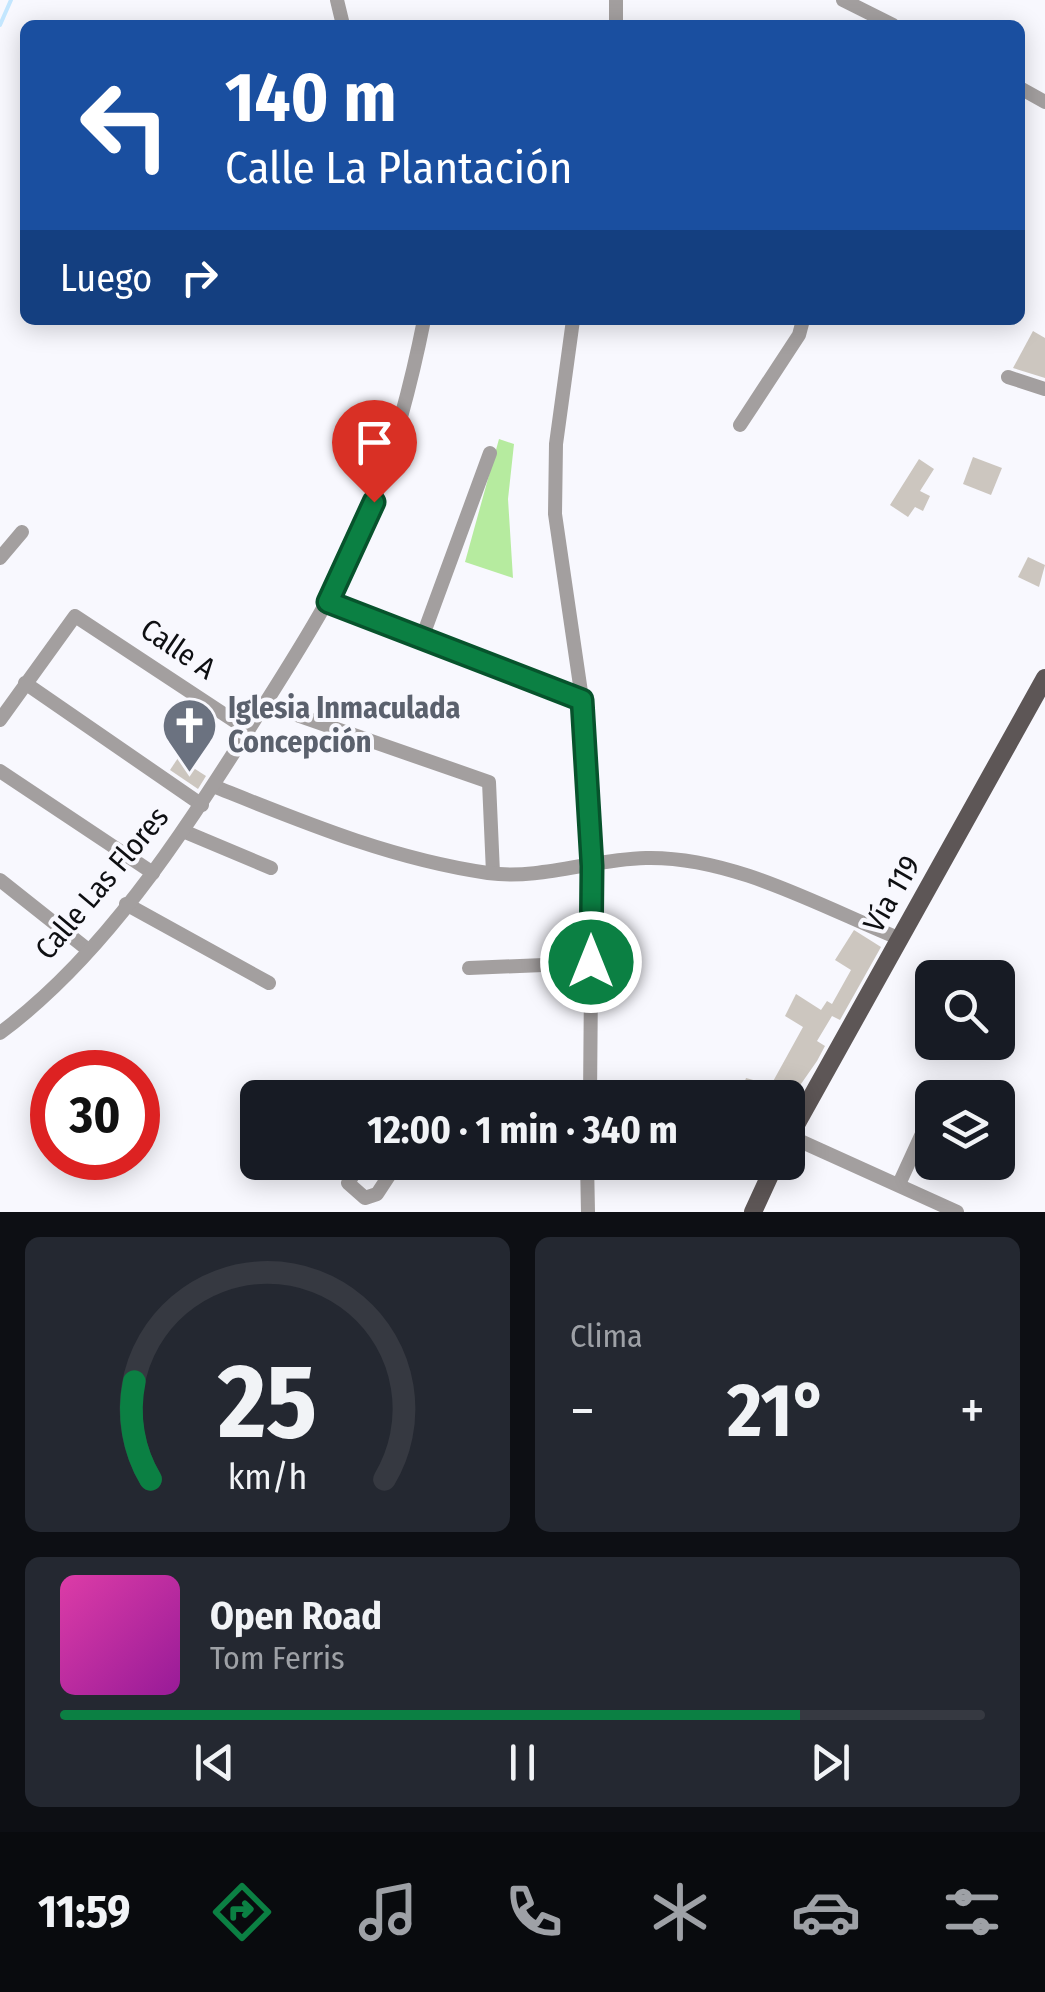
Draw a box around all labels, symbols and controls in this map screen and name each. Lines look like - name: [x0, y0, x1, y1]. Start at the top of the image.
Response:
- text: 140 m: [225, 56, 397, 140]
- icon: left: [60, 60, 190, 190]
- text: Calle La Plantación: [225, 141, 573, 195]
- icon: right: [172, 250, 227, 305]
- text: Luego: [60, 255, 152, 301]
- pin: [332, 400, 417, 503]
- icon: arrive: [347, 415, 402, 470]
- street label: Calle A: [134, 611, 223, 687]
- place label: Iglesia Inmaculada Concepción: [228, 690, 461, 760]
- church icon: Iglesia Inmaculada Concepción: [159, 695, 219, 774]
- street label: Calle Las Flores: [28, 799, 176, 967]
- street label: Vía 119: [856, 849, 928, 939]
- position arrow: [539, 910, 643, 1014]
- map controls: [915, 960, 1015, 1180]
- button: search: [915, 960, 1015, 1060]
- speed limit sign: 30: [30, 1050, 160, 1180]
- button: layers: [915, 1080, 1015, 1180]
- text: 12:00 · 1 min · 340 m: [367, 1107, 678, 1153]
- text: Clima: [570, 1317, 643, 1355]
- text: 25: [217, 1340, 317, 1465]
- text: 21°: [727, 1366, 828, 1456]
- text: −: [570, 1378, 595, 1444]
- text: +: [960, 1378, 985, 1444]
- text: km/h: [228, 1456, 307, 1498]
- text: Open Road: [210, 1593, 382, 1639]
- text: Tom Ferris: [210, 1639, 345, 1677]
- icon: previous: [187, 1735, 242, 1790]
- icon: pause: [495, 1735, 550, 1790]
- icon: next: [803, 1735, 858, 1790]
- icon: directions: [207, 1877, 277, 1947]
- icon: music: [353, 1877, 423, 1947]
- icon: phone: [499, 1877, 569, 1947]
- icon: climate: [645, 1877, 715, 1947]
- icon: car: [791, 1877, 861, 1947]
- icon: filters: [937, 1877, 1007, 1947]
- text: 11:59: [38, 1885, 131, 1939]

